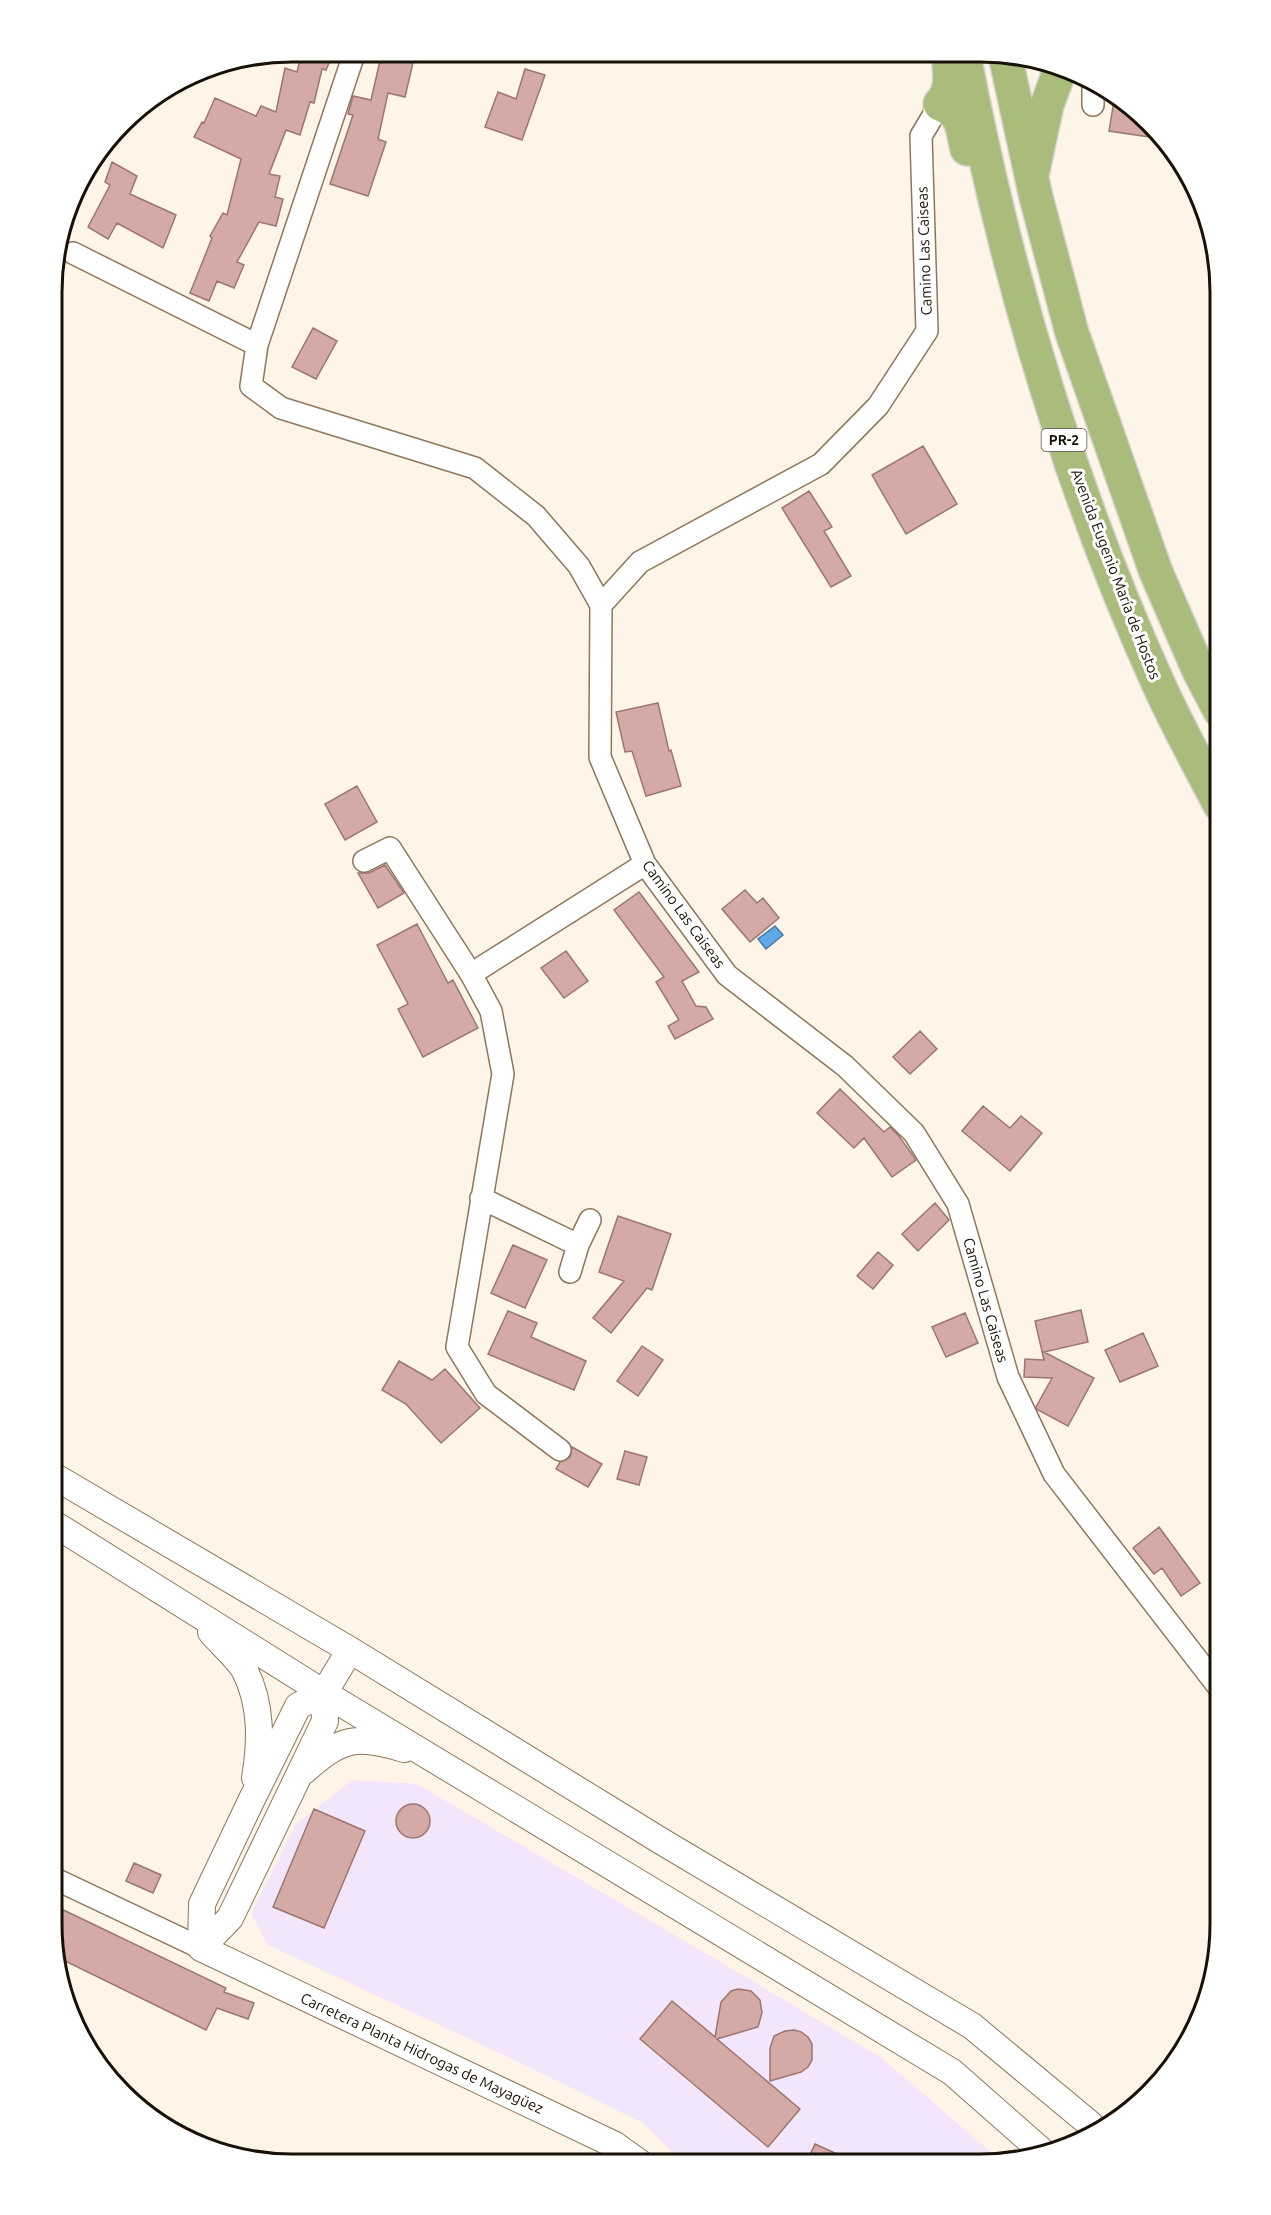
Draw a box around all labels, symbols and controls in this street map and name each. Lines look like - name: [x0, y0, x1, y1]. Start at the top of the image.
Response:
- street label: Camino Las Caiseas: [913, 186, 935, 316]
- road number: PR-2: [1042, 429, 1086, 451]
- street label: Avenida Eugenio María de Hostos: [1068, 466, 1164, 682]
- street label: Camino Las Caiseas: [639, 857, 729, 971]
- street label: Camino Las Caiseas: [960, 1236, 1012, 1364]
- street label: Carretera Planta Hidrogas de Mayagüez: [298, 1989, 546, 2117]

